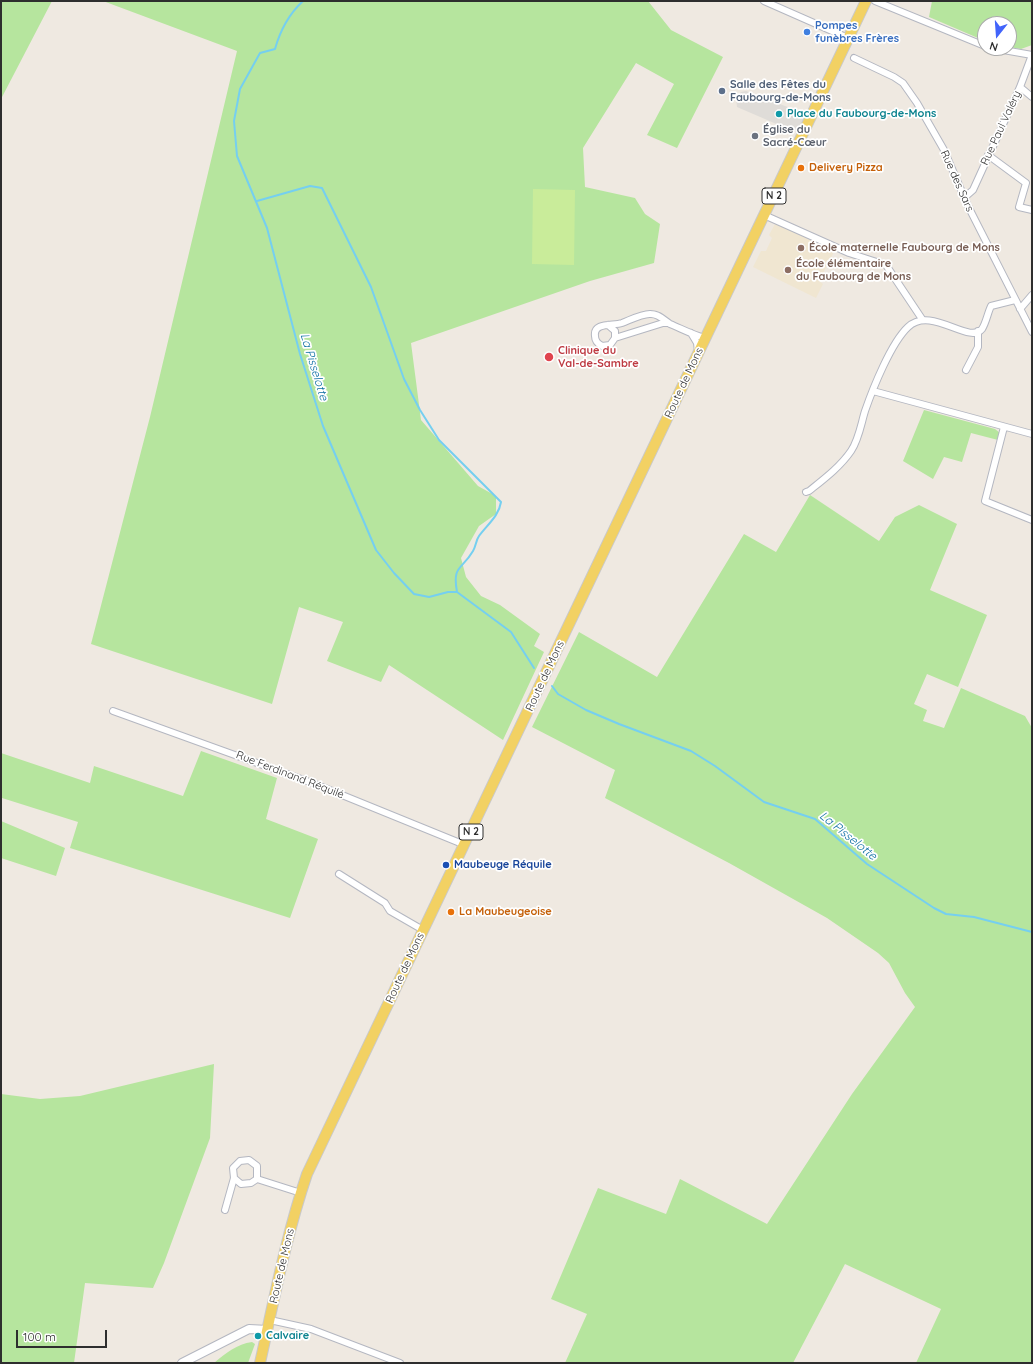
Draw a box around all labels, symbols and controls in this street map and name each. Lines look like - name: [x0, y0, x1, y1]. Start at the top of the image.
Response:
- north arrow: [977, 16, 1017, 56]
- place label: Pompes funèbres Frères: [815, 19, 899, 45]
- marker: Pompes funèbres Frères: [802, 27, 812, 37]
- text: N: [988, 39, 1000, 54]
- place label: Salle des Fêtes du Faubourg-de-Mons: [730, 78, 831, 104]
- marker: Salle des Fêtes du Faubourg-de-Mons: [717, 86, 727, 96]
- street label: Rue Paul Valéry: [978, 89, 1024, 167]
- place label: Place du Faubourg-de-Mons: [787, 107, 936, 121]
- marker: Place du Faubourg-de-Mons: [774, 109, 784, 119]
- place label: Église du Sacré-Cœur: [763, 123, 827, 149]
- marker: Église du Sacré-Cœur: [750, 131, 760, 141]
- street label: Rue des Sars: [938, 148, 976, 214]
- place label: Delivery Pizza: [809, 161, 883, 175]
- marker: Delivery Pizza: [796, 163, 806, 173]
- road number: N 2: [762, 188, 786, 204]
- place label: École maternelle Faubourg de Mons: [809, 241, 1000, 255]
- marker: École maternelle Faubourg de Mons: [796, 243, 806, 253]
- place label: École élémentaire du Faubourg de Mons: [796, 257, 911, 283]
- marker: École élémentaire du Faubourg de Mons: [783, 265, 793, 275]
- water label: La Pisselotte: [297, 332, 331, 402]
- place label: Clinique du Val-de-Sambre: [558, 344, 639, 370]
- street label: Route de Mons: [662, 346, 706, 420]
- marker: Clinique du Val-de-Sambre: [543, 351, 555, 363]
- street label: Route de Mons: [523, 639, 567, 713]
- street label: Rue Ferdinand Réquilé: [234, 748, 346, 802]
- water label: La Pisselotte: [816, 809, 880, 863]
- road number: N 2: [459, 824, 483, 840]
- place label: Maubeuge Réquile: [454, 858, 552, 872]
- marker: Maubeuge Réquile: [441, 860, 451, 870]
- place label: La Maubeugeoise: [459, 905, 552, 919]
- marker: La Maubeugeoise: [446, 907, 456, 917]
- street label: Route de Mons: [383, 931, 427, 1005]
- street label: Route de Mons: [267, 1227, 297, 1305]
- scale bar: [18, 1322, 109, 1348]
- text: 100 m: [23, 1329, 56, 1344]
- place label: Calvaire: [266, 1329, 309, 1343]
- marker: Calvaire: [253, 1331, 263, 1341]

